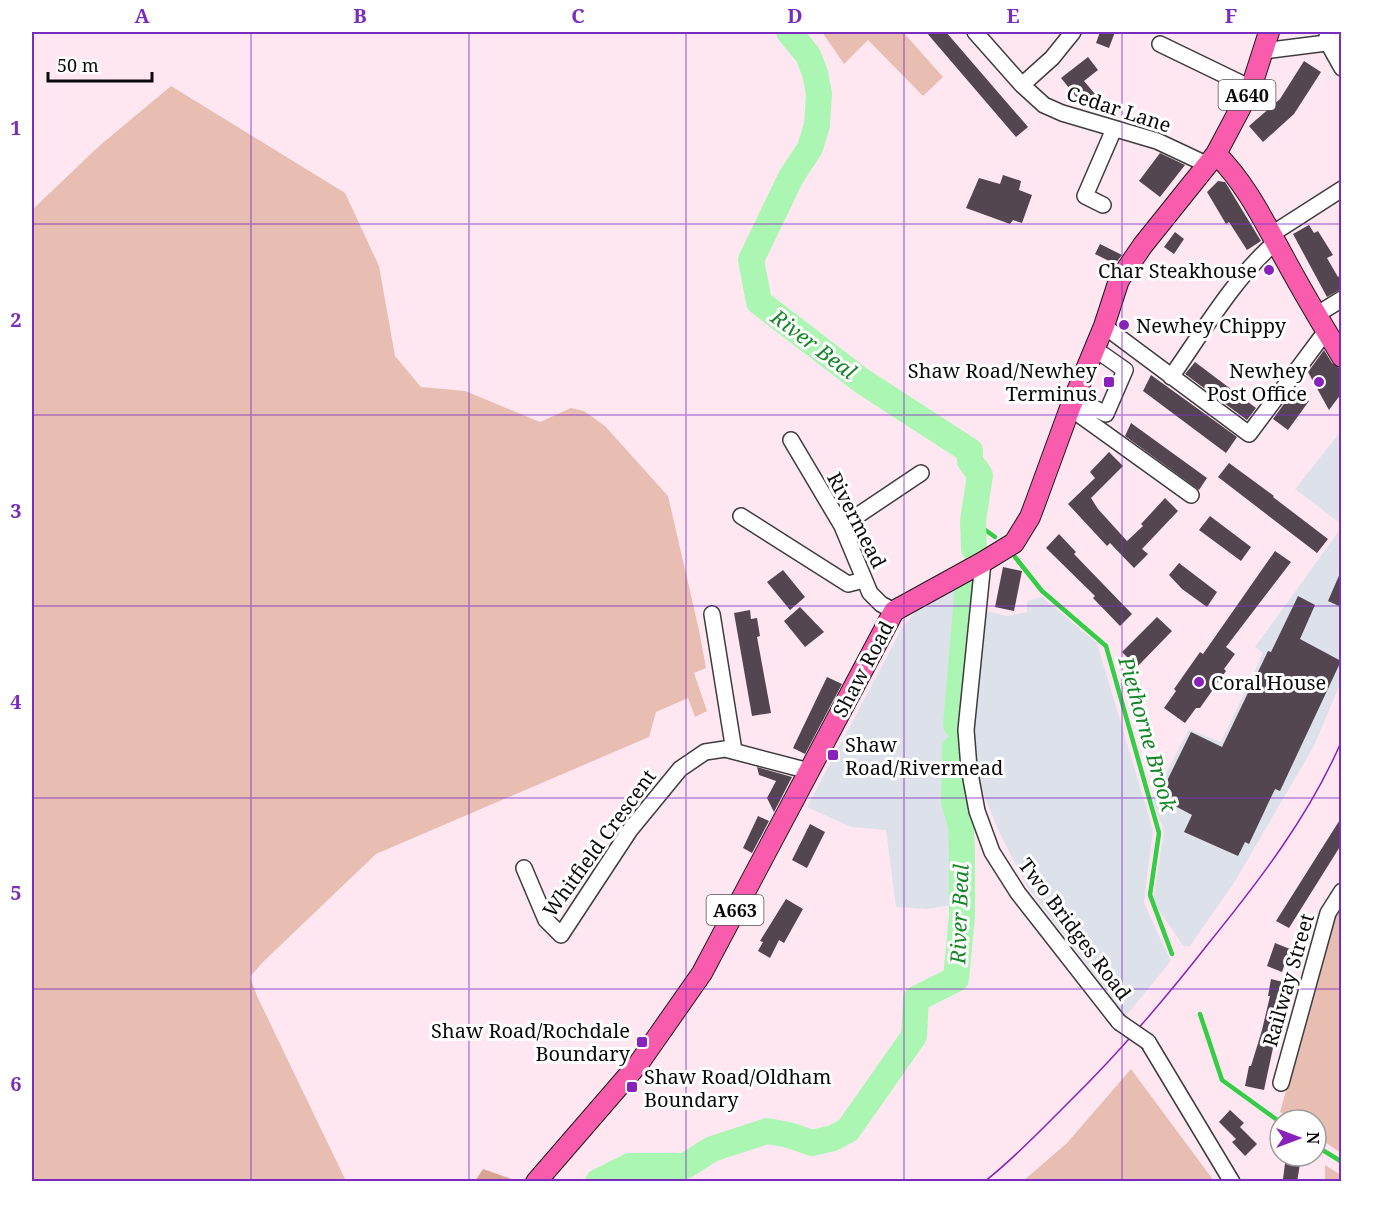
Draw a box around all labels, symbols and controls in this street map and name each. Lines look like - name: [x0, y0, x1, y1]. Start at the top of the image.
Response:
- text: A: [134, 2, 150, 29]
- text: B: [353, 2, 367, 29]
- text: C: [571, 2, 585, 29]
- text: D: [787, 2, 803, 29]
- text: E: [1006, 2, 1020, 29]
- text: F: [1225, 2, 1237, 29]
- scale bar: [48, 45, 152, 83]
- text: 50 m: [57, 53, 99, 77]
- street label: Cedar Lane: [1063, 79, 1175, 139]
- road number: A640: [1218, 80, 1276, 110]
- text: 1: [10, 114, 22, 141]
- place label: Char Steakhouse: [1098, 257, 1257, 284]
- marker: Char Steakhouse: [1262, 263, 1276, 277]
- water label: River Beal: [765, 302, 863, 386]
- text: 2: [10, 306, 22, 333]
- place label: Newhey Chippy: [1136, 312, 1287, 339]
- marker: Newhey Chippy: [1117, 318, 1131, 332]
- place label: Shaw Road/Newhey Terminus: [908, 357, 1098, 407]
- place label: Newhey Post Office: [1207, 357, 1308, 407]
- marker: Shaw Road/Newhey Terminus: [1102, 375, 1116, 389]
- marker: Newhey Post Office: [1312, 375, 1326, 389]
- street label: Rivermead: [821, 467, 893, 573]
- text: 3: [10, 497, 22, 524]
- street label: Shaw Road: [826, 616, 900, 722]
- water label: Piethorne Brook: [1112, 652, 1184, 816]
- place label: Coral House: [1211, 669, 1326, 696]
- marker: Coral House: [1192, 675, 1206, 689]
- text: 4: [10, 688, 22, 715]
- place label: Shaw Road/Rivermead: [845, 731, 1003, 781]
- marker: Shaw Road/Rivermead: [826, 748, 840, 762]
- street label: Whitfield Crescent: [536, 764, 662, 922]
- street label: Two Bridges Road: [1013, 852, 1137, 1006]
- water label: River Beal: [943, 863, 975, 965]
- text: 5: [10, 879, 22, 906]
- road number: A663: [706, 895, 764, 925]
- street label: Railway Street: [1256, 910, 1320, 1050]
- place label: Shaw Road/Rochdale Boundary: [431, 1017, 631, 1067]
- marker: Shaw Road/Rochdale Boundary: [635, 1035, 649, 1049]
- place label: Shaw Road/Oldham Boundary: [644, 1063, 832, 1113]
- text: 6: [10, 1070, 22, 1097]
- marker: Shaw Road/Oldham Boundary: [625, 1080, 639, 1094]
- north arrow: [1268, 1108, 1328, 1168]
- text: N: [1302, 1132, 1324, 1145]

